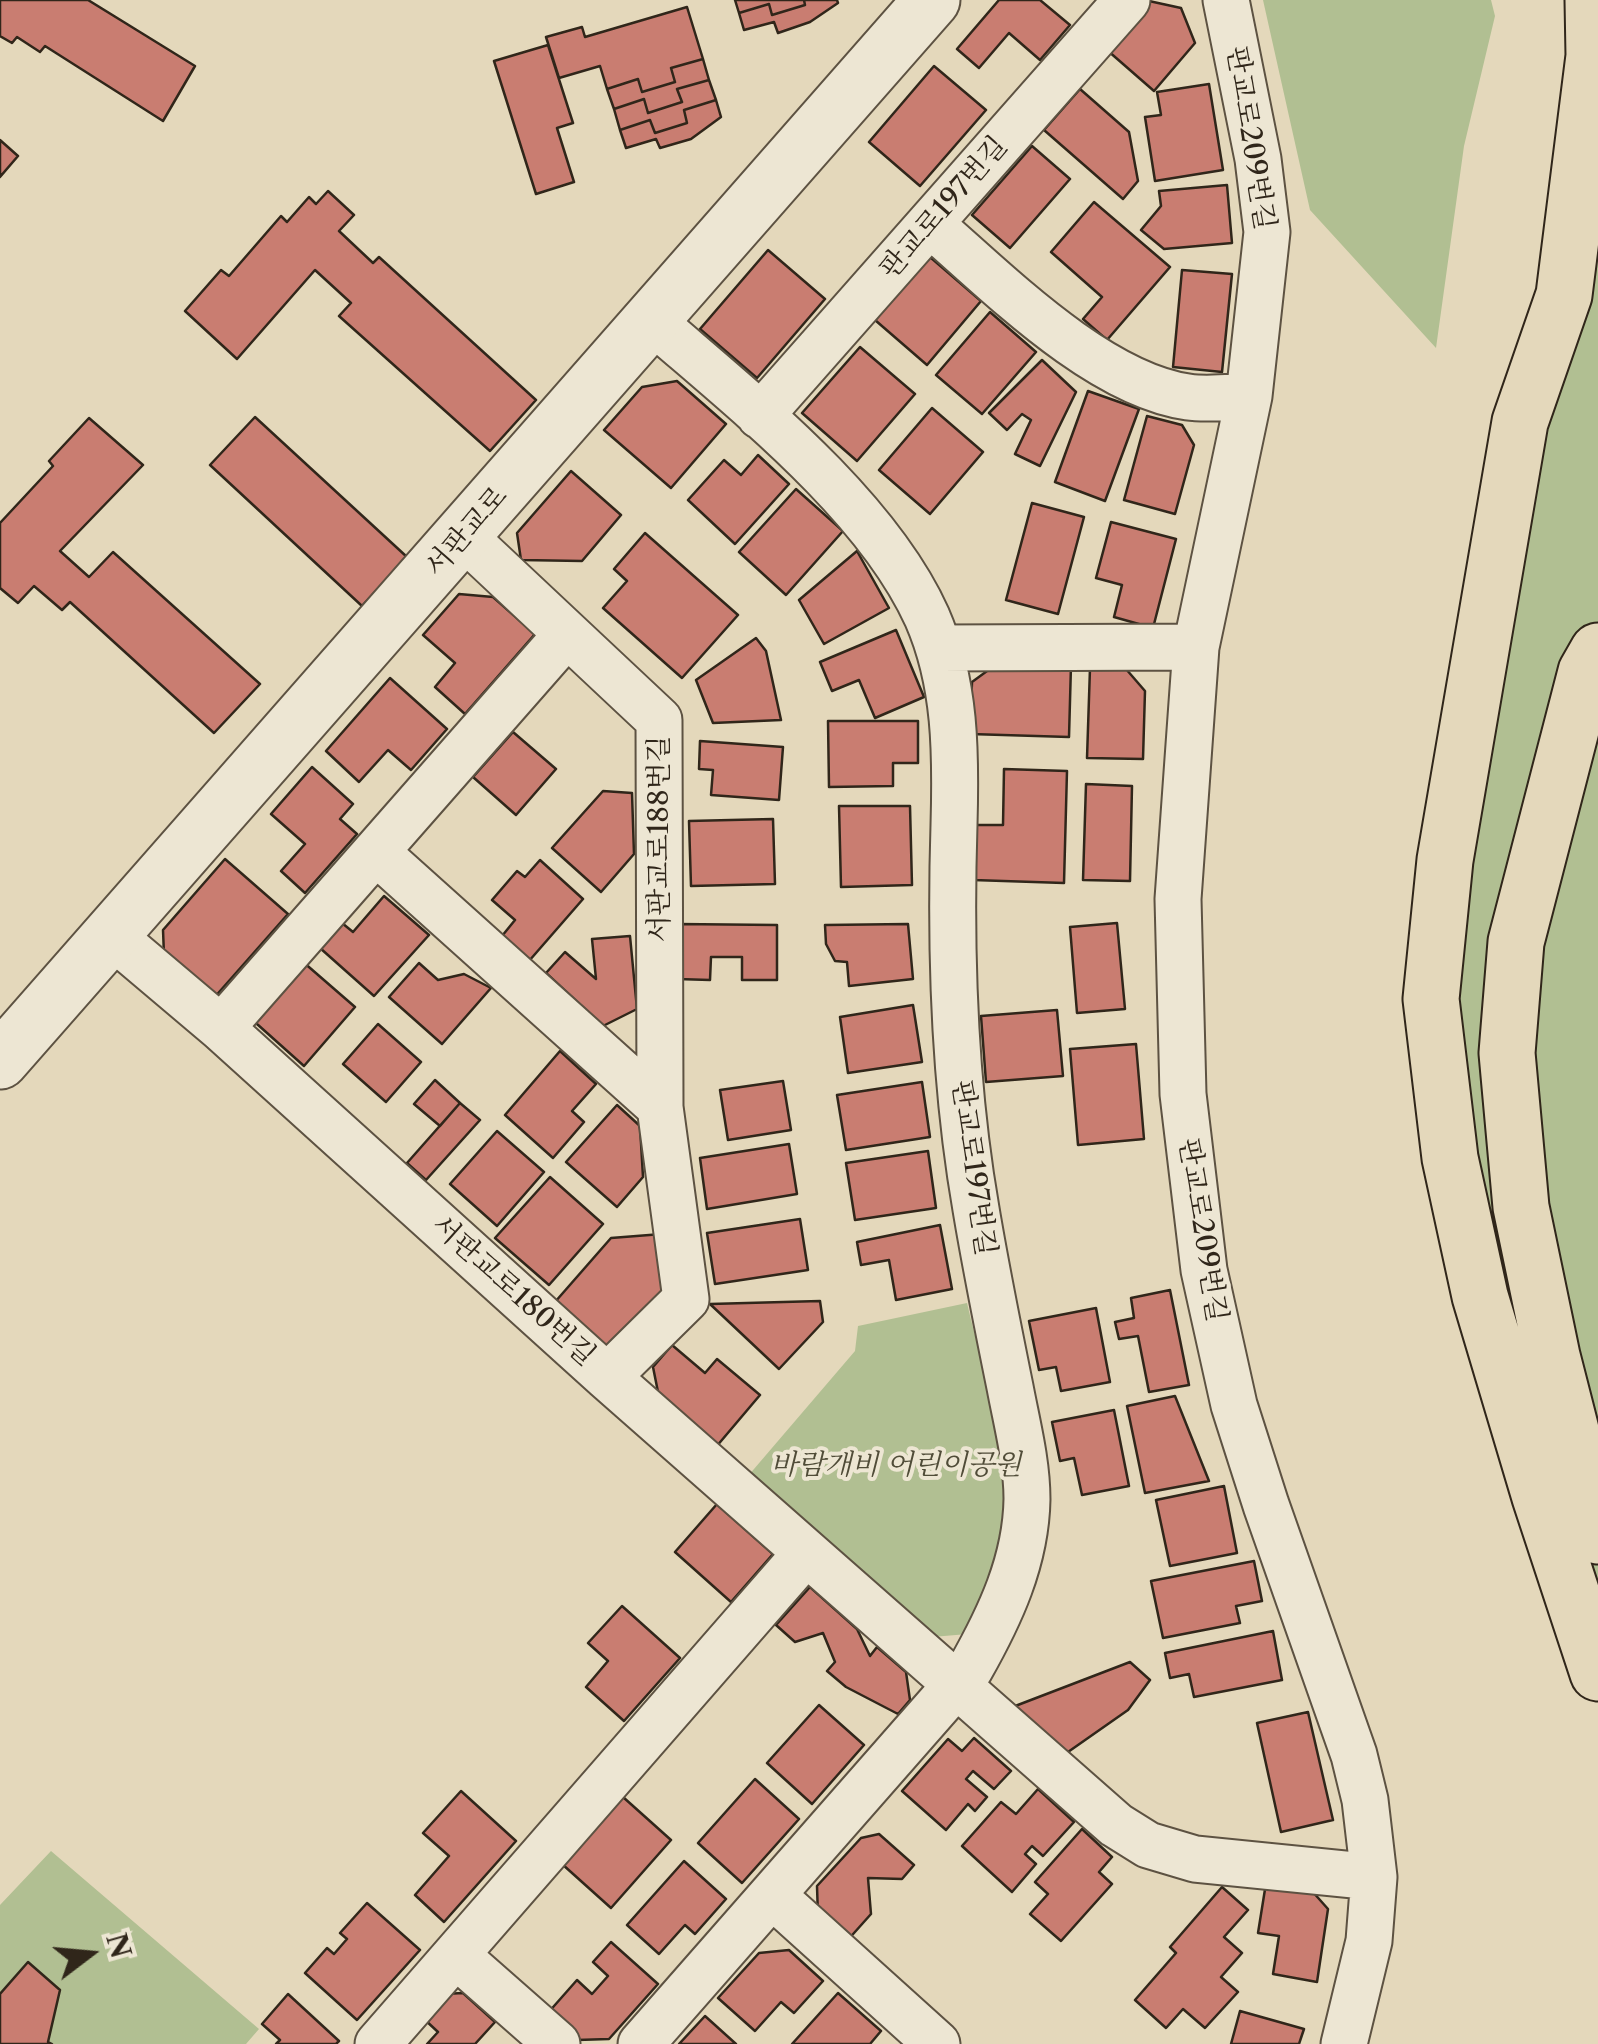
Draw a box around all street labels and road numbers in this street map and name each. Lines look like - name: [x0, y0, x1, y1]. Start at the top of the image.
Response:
- street label: 판교로209번길: [1219, 44, 1281, 232]
- street label: 판교로197번길: [873, 130, 1015, 286]
- street label: 서판교로: [419, 480, 515, 584]
- street label: 서판교로188번길: [643, 735, 677, 943]
- street label: 판교로197번길: [944, 1078, 1002, 1258]
- street label: 판교로209번길: [1171, 1136, 1233, 1324]
- street label: 서판교로180번길: [424, 1209, 602, 1373]

